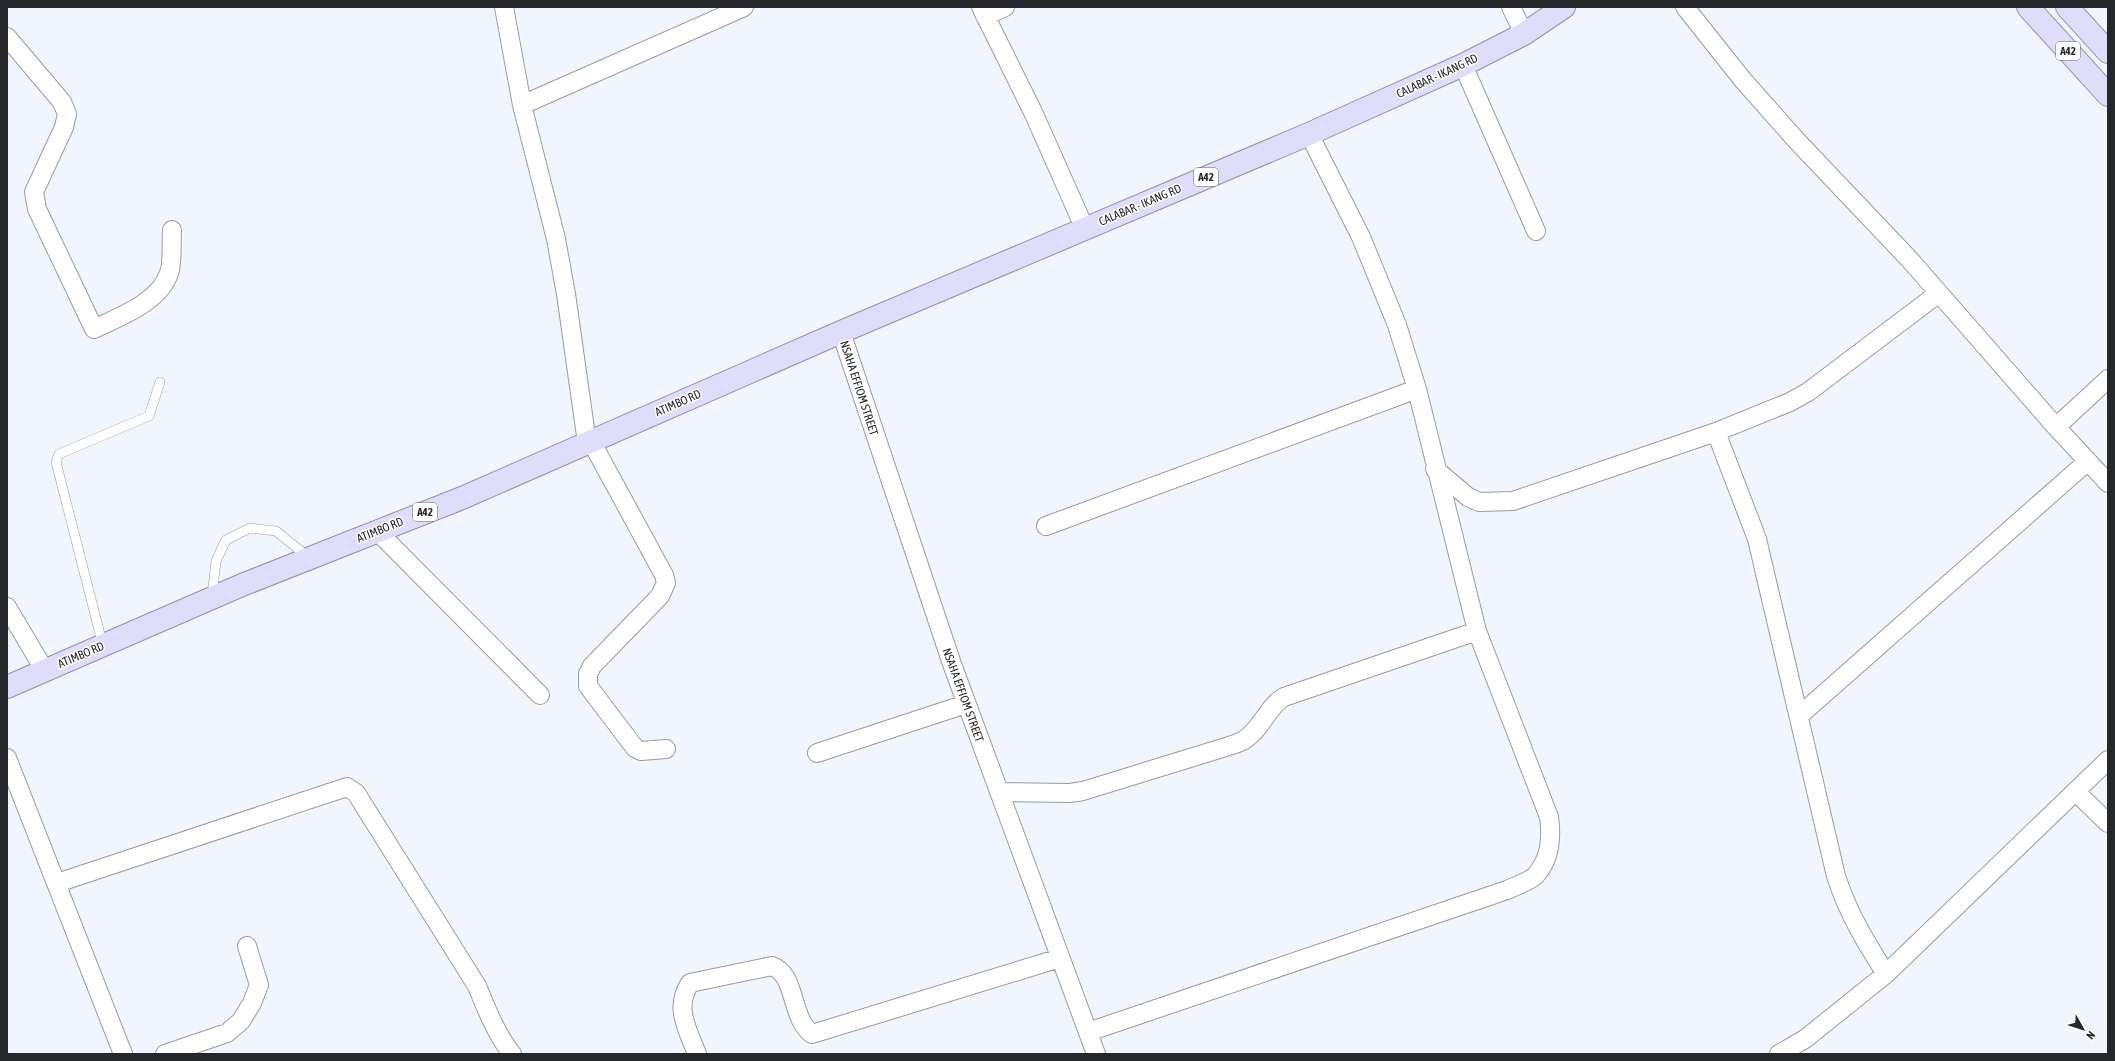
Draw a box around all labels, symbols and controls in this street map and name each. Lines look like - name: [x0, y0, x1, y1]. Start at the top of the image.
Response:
- road number: A42: [2056, 42, 2080, 60]
- street label: CALABAR - IKANG RD: [1394, 51, 1480, 101]
- road number: A42: [1194, 168, 1218, 186]
- street label: CALABAR - IKANG RD: [1097, 181, 1184, 229]
- street label: NSAHA EFFIOM STREET: [837, 339, 881, 438]
- street label: ATIMBO RD: [653, 387, 703, 419]
- road number: A42: [413, 503, 437, 521]
- street label: ATIMBO RD: [355, 514, 406, 546]
- street label: ATIMBO RD: [56, 639, 106, 671]
- street label: NSAHA EFFIOM STREET: [940, 646, 987, 745]
- north arrow: [2063, 1009, 2103, 1049]
- text: N: [2084, 1029, 2097, 1042]

